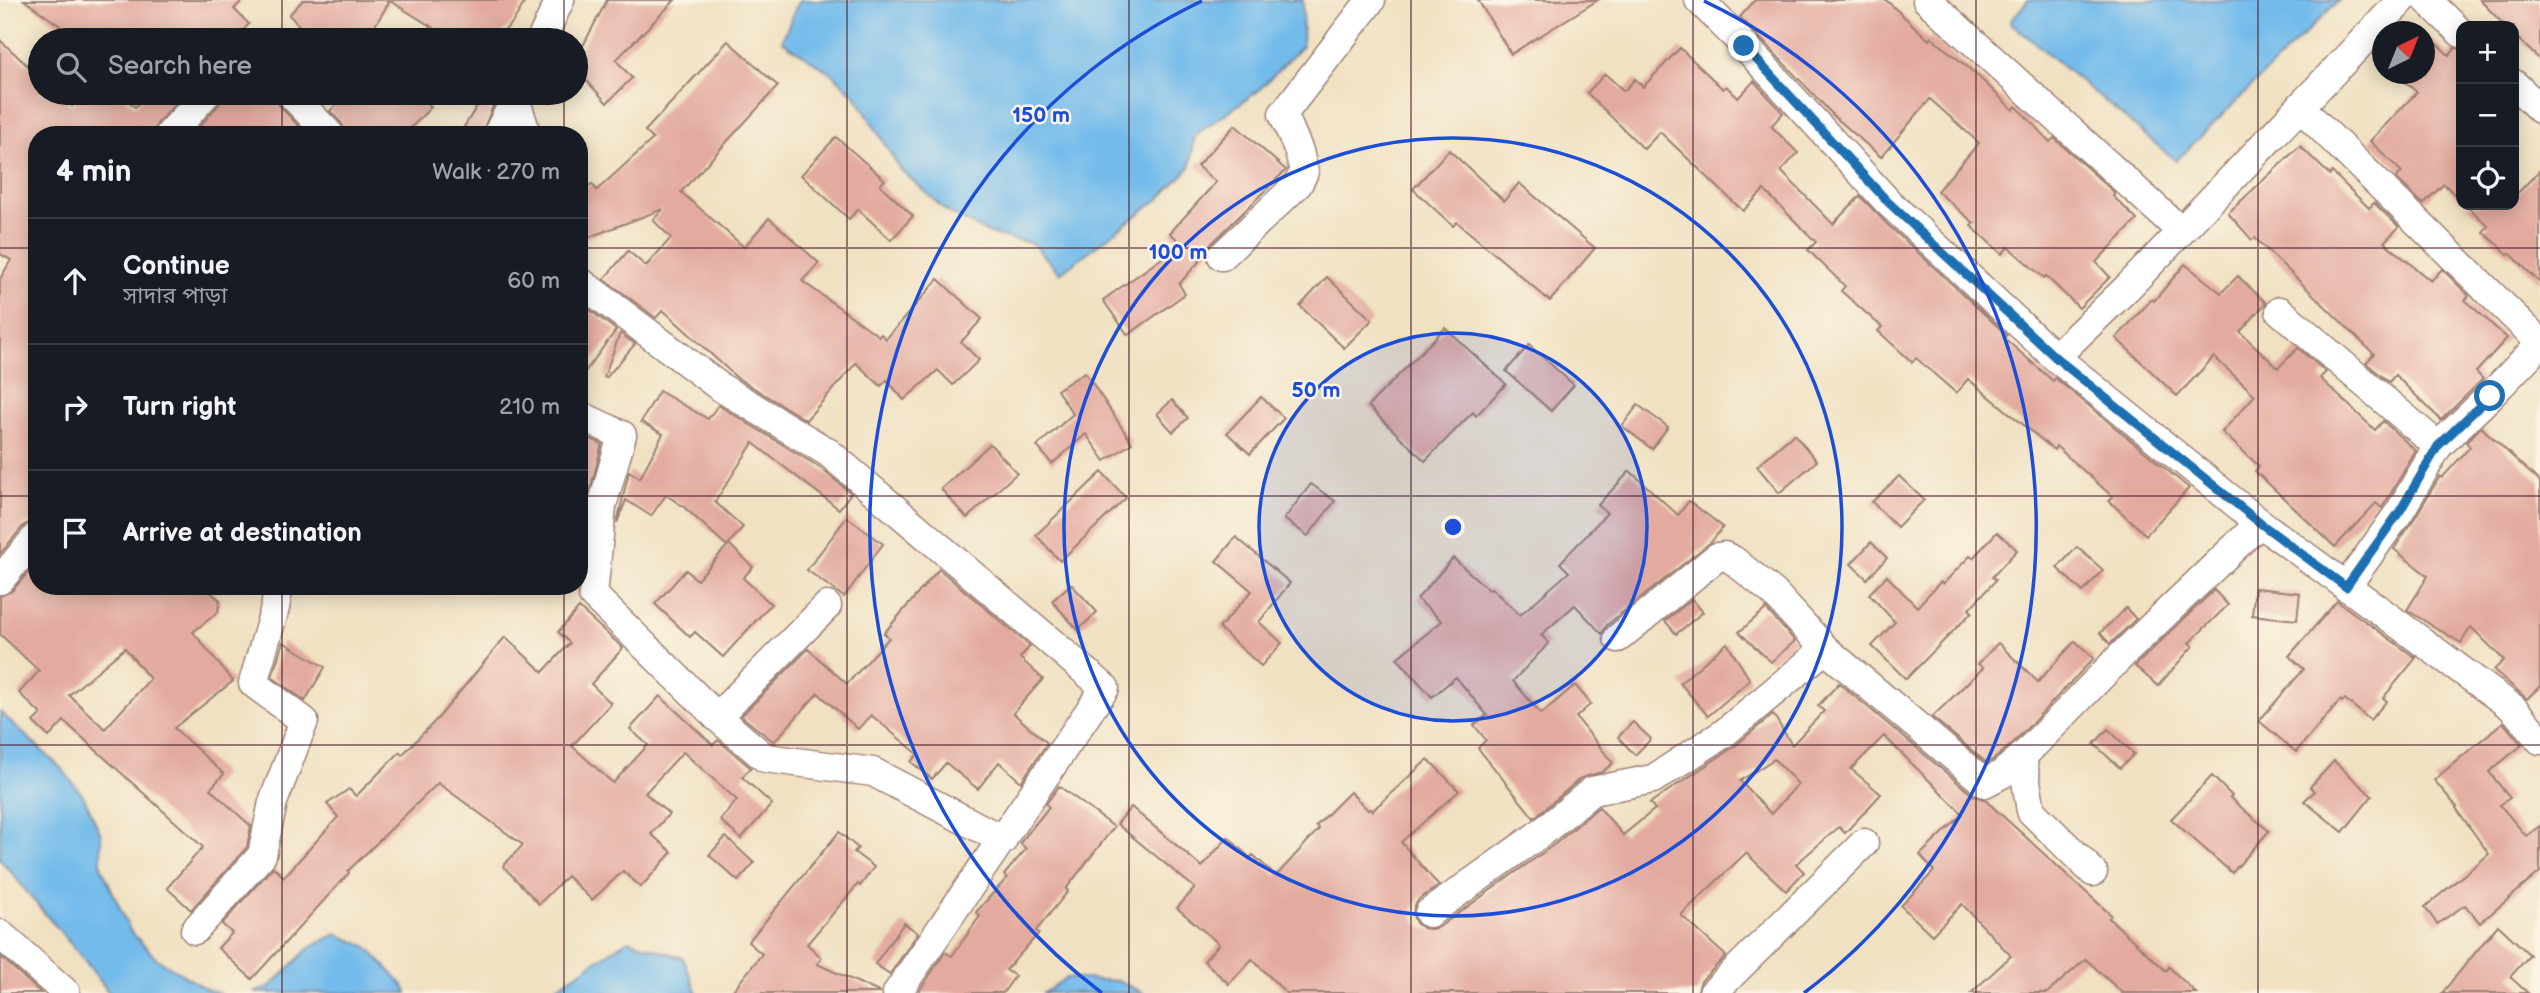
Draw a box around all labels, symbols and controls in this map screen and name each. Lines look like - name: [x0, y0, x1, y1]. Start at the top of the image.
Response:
- north arrow: [2372, 21, 2435, 84]
- map controls: [2456, 21, 2519, 210]
- button: +: [2456, 21, 2519, 84]
- search box: [28, 28, 588, 105]
- route end: [1728, 30, 1759, 61]
- icon: search: [52, 48, 90, 86]
- text: Search here: [108, 51, 252, 82]
- button: −: [2456, 84, 2519, 147]
- text: 150 m: [1012, 103, 1070, 128]
- button: locate: [2456, 147, 2519, 210]
- text: 4 min: [56, 154, 131, 190]
- text: Walk · 270 m: [432, 158, 560, 186]
- text: 100 m: [1149, 240, 1207, 265]
- text: Continue: [123, 251, 230, 282]
- icon: ahead: [56, 262, 94, 300]
- text: 60 m: [507, 267, 560, 295]
- text: সাদার পাড়া: [123, 282, 227, 310]
- text: 50 m: [1292, 378, 1340, 403]
- route start: [2474, 380, 2505, 411]
- icon: right: [56, 388, 94, 426]
- text: Turn right: [123, 392, 236, 423]
- text: 210 m: [499, 393, 560, 421]
- icon: arrive: [56, 514, 94, 552]
- centre of rings: [1441, 515, 1465, 539]
- text: Arrive at destination: [123, 518, 362, 549]

